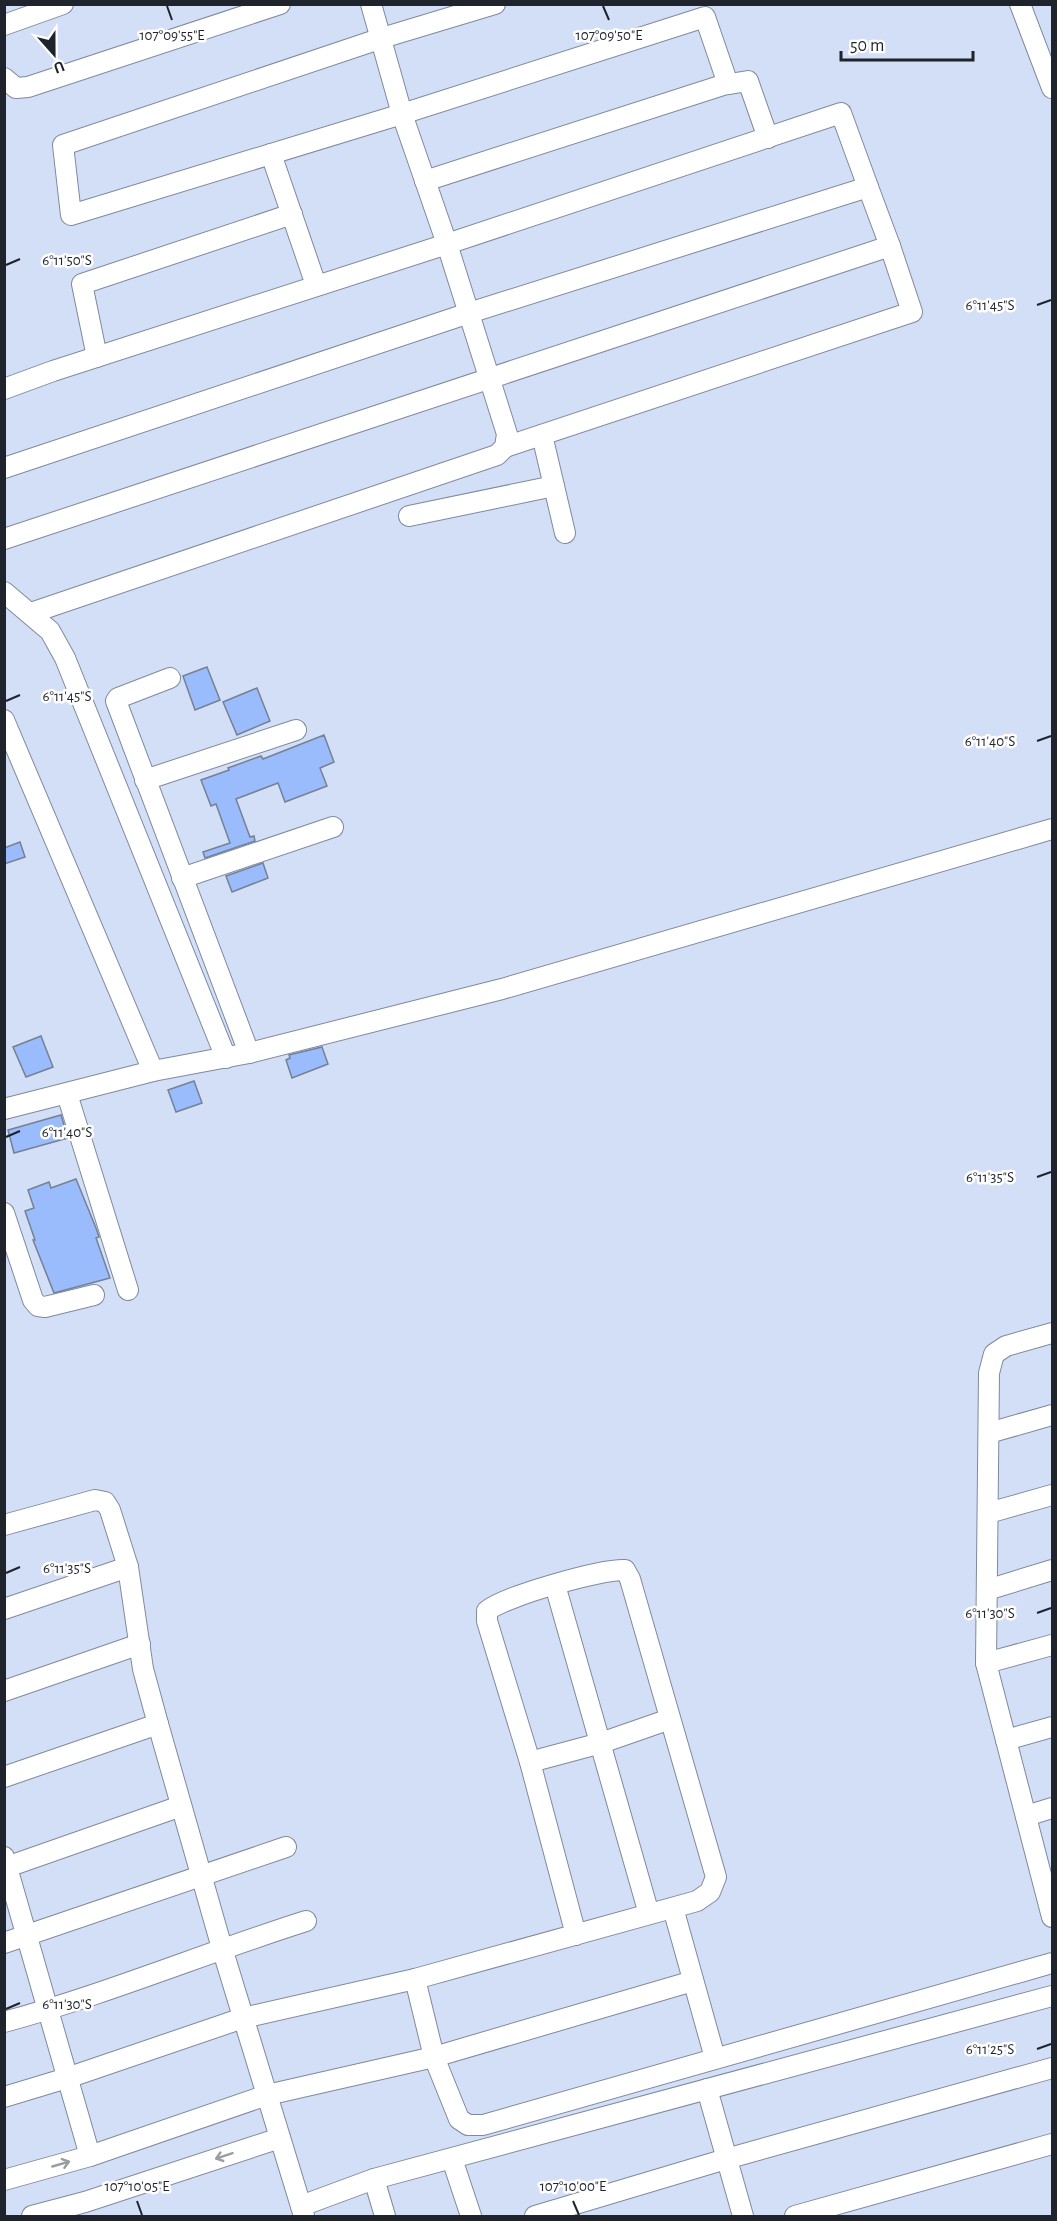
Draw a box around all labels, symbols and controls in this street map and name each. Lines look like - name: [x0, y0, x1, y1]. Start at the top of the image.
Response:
- north arrow: [24, 24, 84, 84]
- scale bar: [841, 24, 973, 62]
- text: 107°09'55"E: [139, 28, 205, 43]
- text: 107°09'50"E: [576, 28, 642, 43]
- text: 50 m: [850, 37, 884, 55]
- text: U: [51, 58, 67, 76]
- text: 6°11'50"S: [42, 253, 92, 268]
- text: 6°11'45"S: [965, 298, 1015, 313]
- text: 6°11'45"S: [42, 689, 92, 704]
- text: 6°11'40"S: [965, 734, 1015, 749]
- text: 6°11'40"S: [42, 1125, 92, 1140]
- text: 6°11'35"S: [966, 1170, 1014, 1185]
- text: 6°11'35"S: [43, 1561, 91, 1576]
- text: 6°11'30"S: [965, 1606, 1015, 1621]
- text: 6°11'30"S: [42, 1997, 92, 2012]
- text: 6°11'25"S: [966, 2042, 1014, 2057]
- one-way arrow: [216, 2152, 234, 2163]
- one-way arrow: [51, 2158, 70, 2169]
- text: 107°10'05"E: [105, 2179, 169, 2194]
- text: 107°10'00"E: [540, 2179, 606, 2194]

